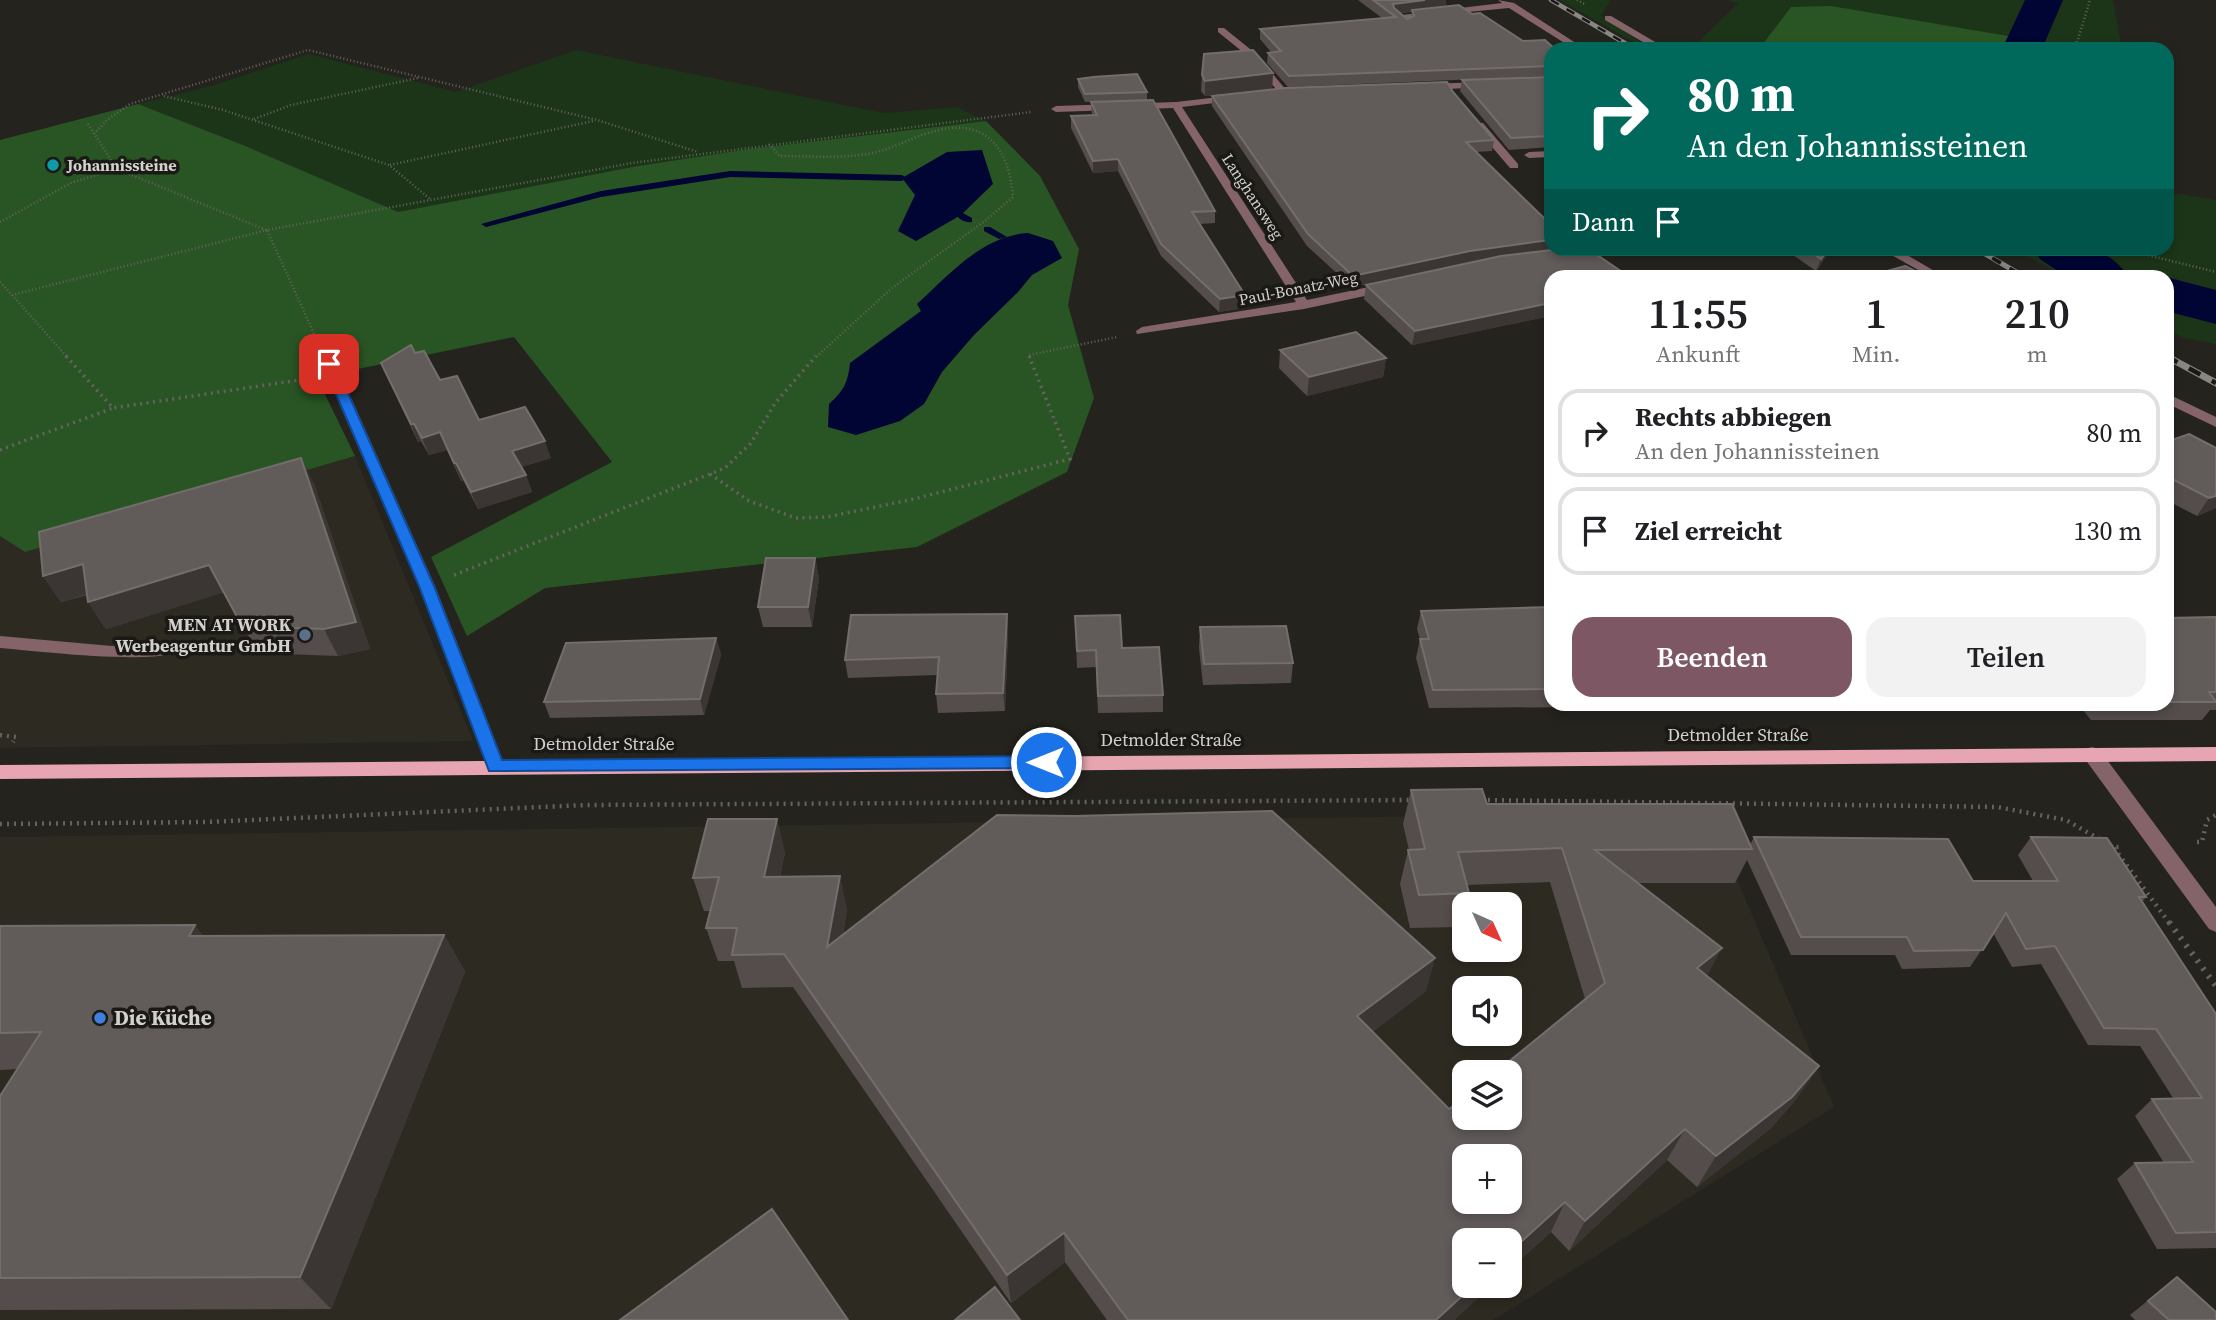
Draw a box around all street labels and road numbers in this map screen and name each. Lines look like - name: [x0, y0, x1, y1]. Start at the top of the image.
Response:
- street label: Langhansweg: [1217, 149, 1289, 243]
- street label: Paul-Bonatz-Weg: [1237, 266, 1359, 310]
- street label: Detmolder Straße: [1667, 722, 1809, 747]
- street label: Detmolder Straße: [1100, 727, 1242, 752]
- street label: Detmolder Straße: [533, 731, 675, 756]

